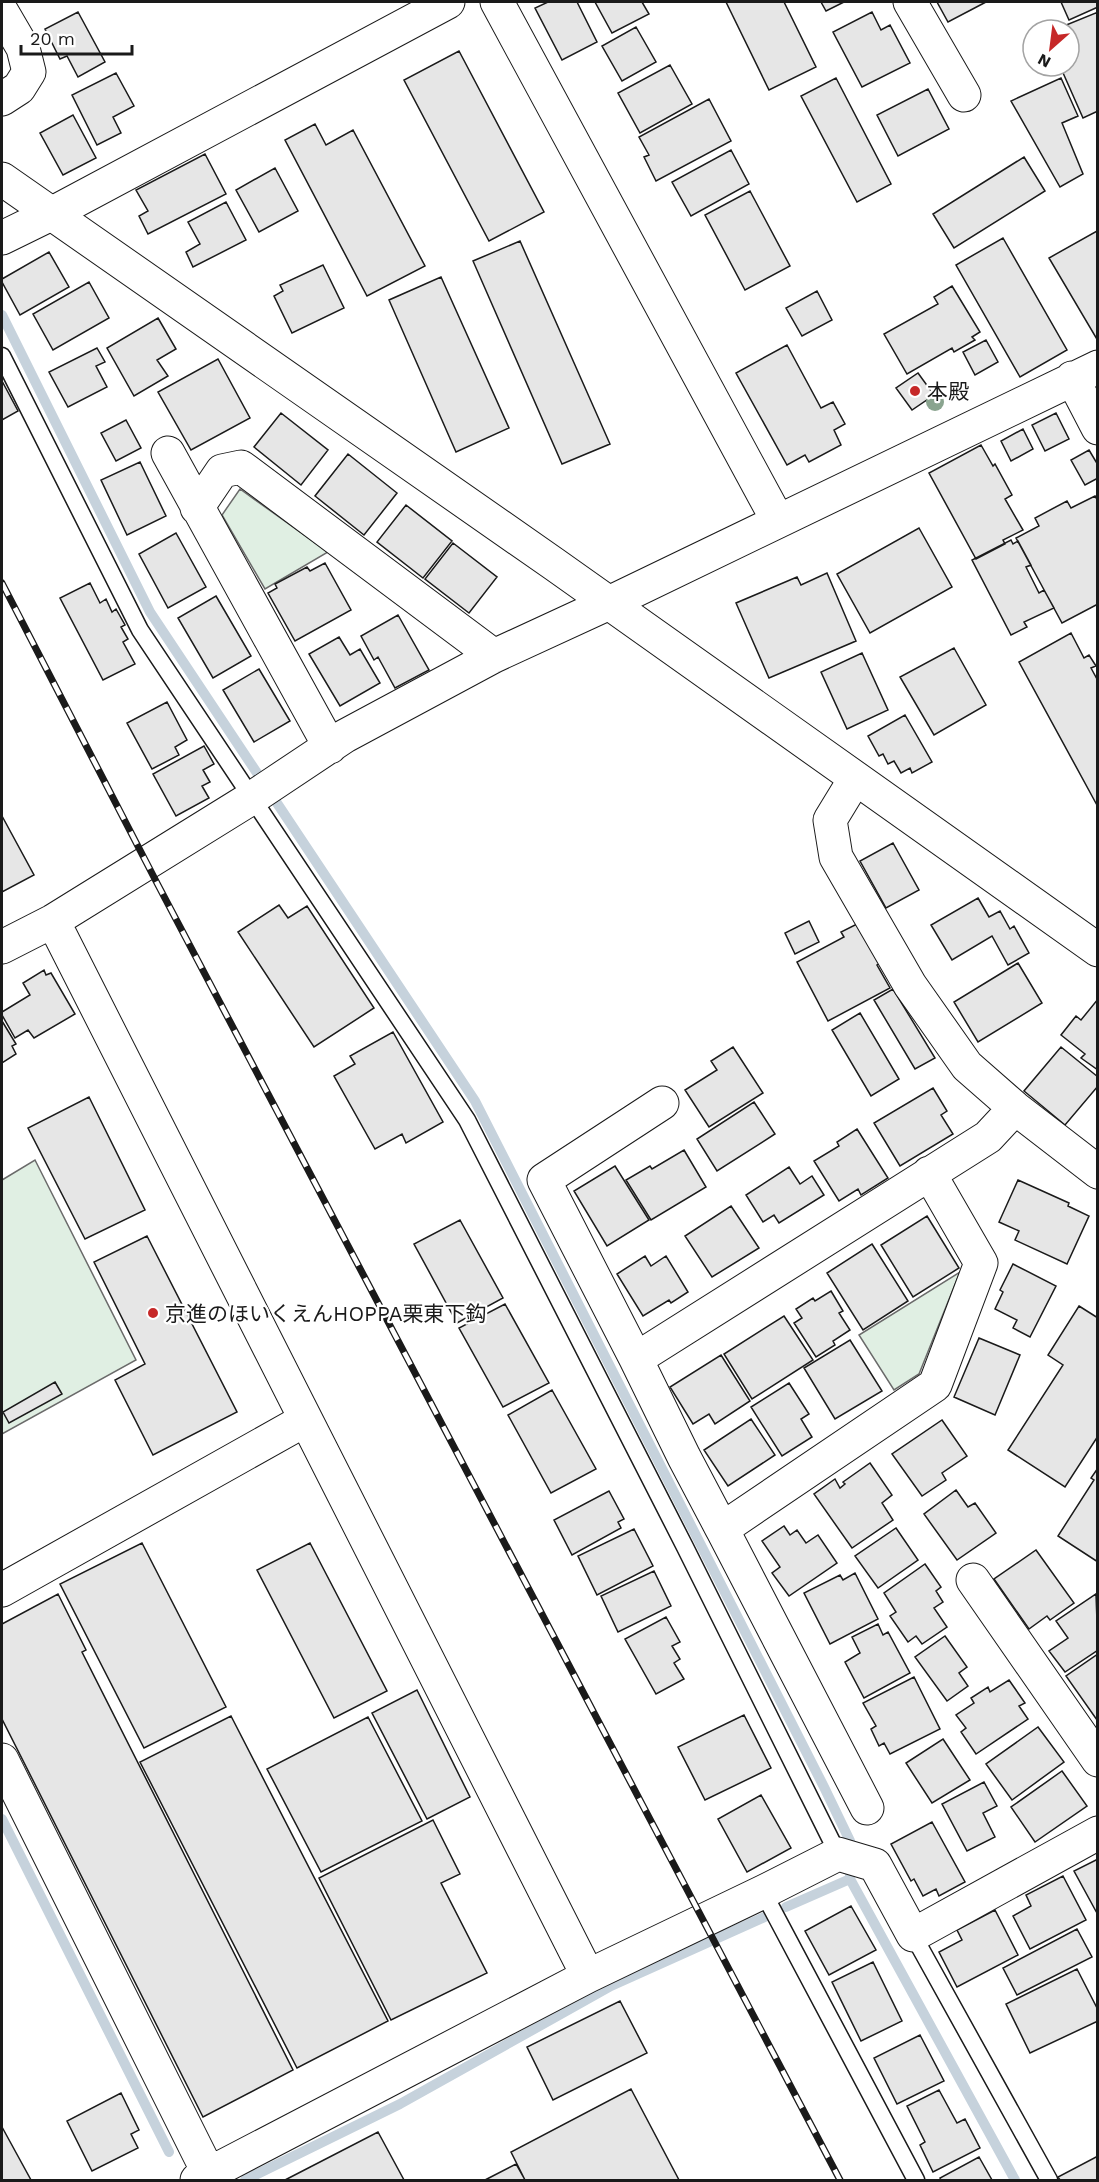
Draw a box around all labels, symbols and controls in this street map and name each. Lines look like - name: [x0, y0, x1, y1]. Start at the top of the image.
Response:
- scale bar: [21, 18, 132, 56]
- north arrow: [1021, 18, 1081, 78]
- text: 20 m: [30, 28, 75, 49]
- text: N: [1034, 50, 1054, 72]
- place label: 本殿: [927, 379, 969, 404]
- marker: 本殿: [908, 384, 922, 398]
- place label: 京進のほいくえんHOPPA栗東下鈎: [165, 1301, 487, 1326]
- marker: 京進のほいくえんHOPPA栗東下鈎: [146, 1306, 160, 1320]

